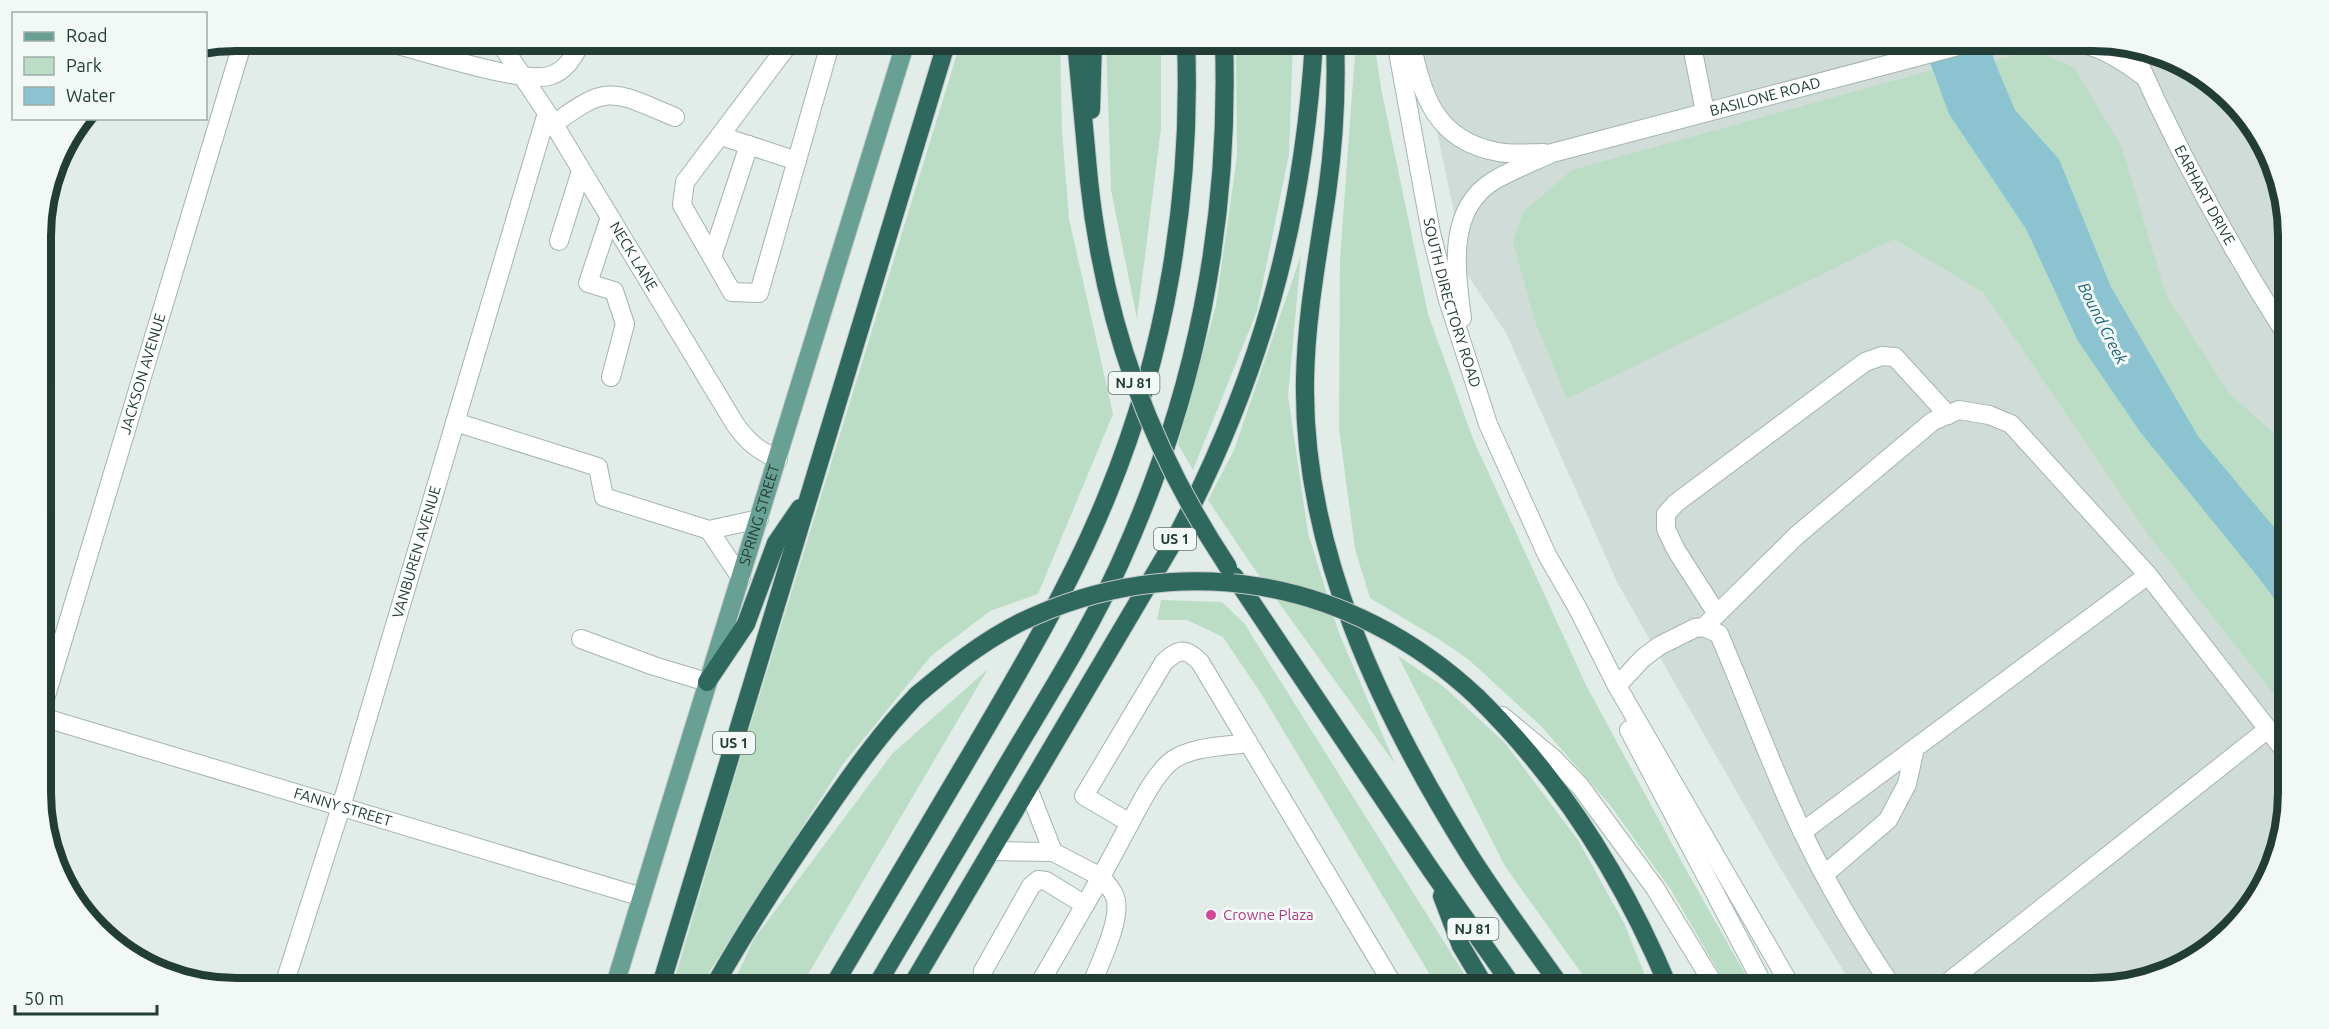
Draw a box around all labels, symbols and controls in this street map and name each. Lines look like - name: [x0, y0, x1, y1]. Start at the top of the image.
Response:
- legend: [12, 12, 207, 120]
- text: Road: [66, 25, 108, 45]
- text: Park: [66, 55, 102, 75]
- street label: BASILONE ROAD: [1708, 74, 1822, 119]
- text: Water: [66, 85, 116, 105]
- street label: EARHART DRIVE: [2171, 142, 2239, 248]
- street label: SOUTH DIRECTORY ROAD: [1420, 217, 1485, 390]
- street label: NECK LANE: [607, 218, 661, 294]
- water label: Bound Creek: [2075, 279, 2132, 367]
- street label: JACKSON AVENUE: [116, 311, 169, 436]
- road number: NJ 81: [1108, 372, 1160, 394]
- street label: SPRING STREET: [735, 461, 783, 567]
- street label: VANBUREN AVENUE: [389, 484, 444, 620]
- road number: US 1: [1154, 528, 1196, 550]
- road number: US 1: [713, 732, 755, 754]
- street label: FANNY STREET: [292, 784, 395, 830]
- place label: Crowne Plaza: [1223, 906, 1314, 923]
- marker: Crowne Plaza: [1204, 908, 1218, 922]
- road number: NJ 81: [1448, 918, 1498, 940]
- scale bar: [15, 978, 158, 1016]
- text: 50 m: [24, 988, 64, 1008]

